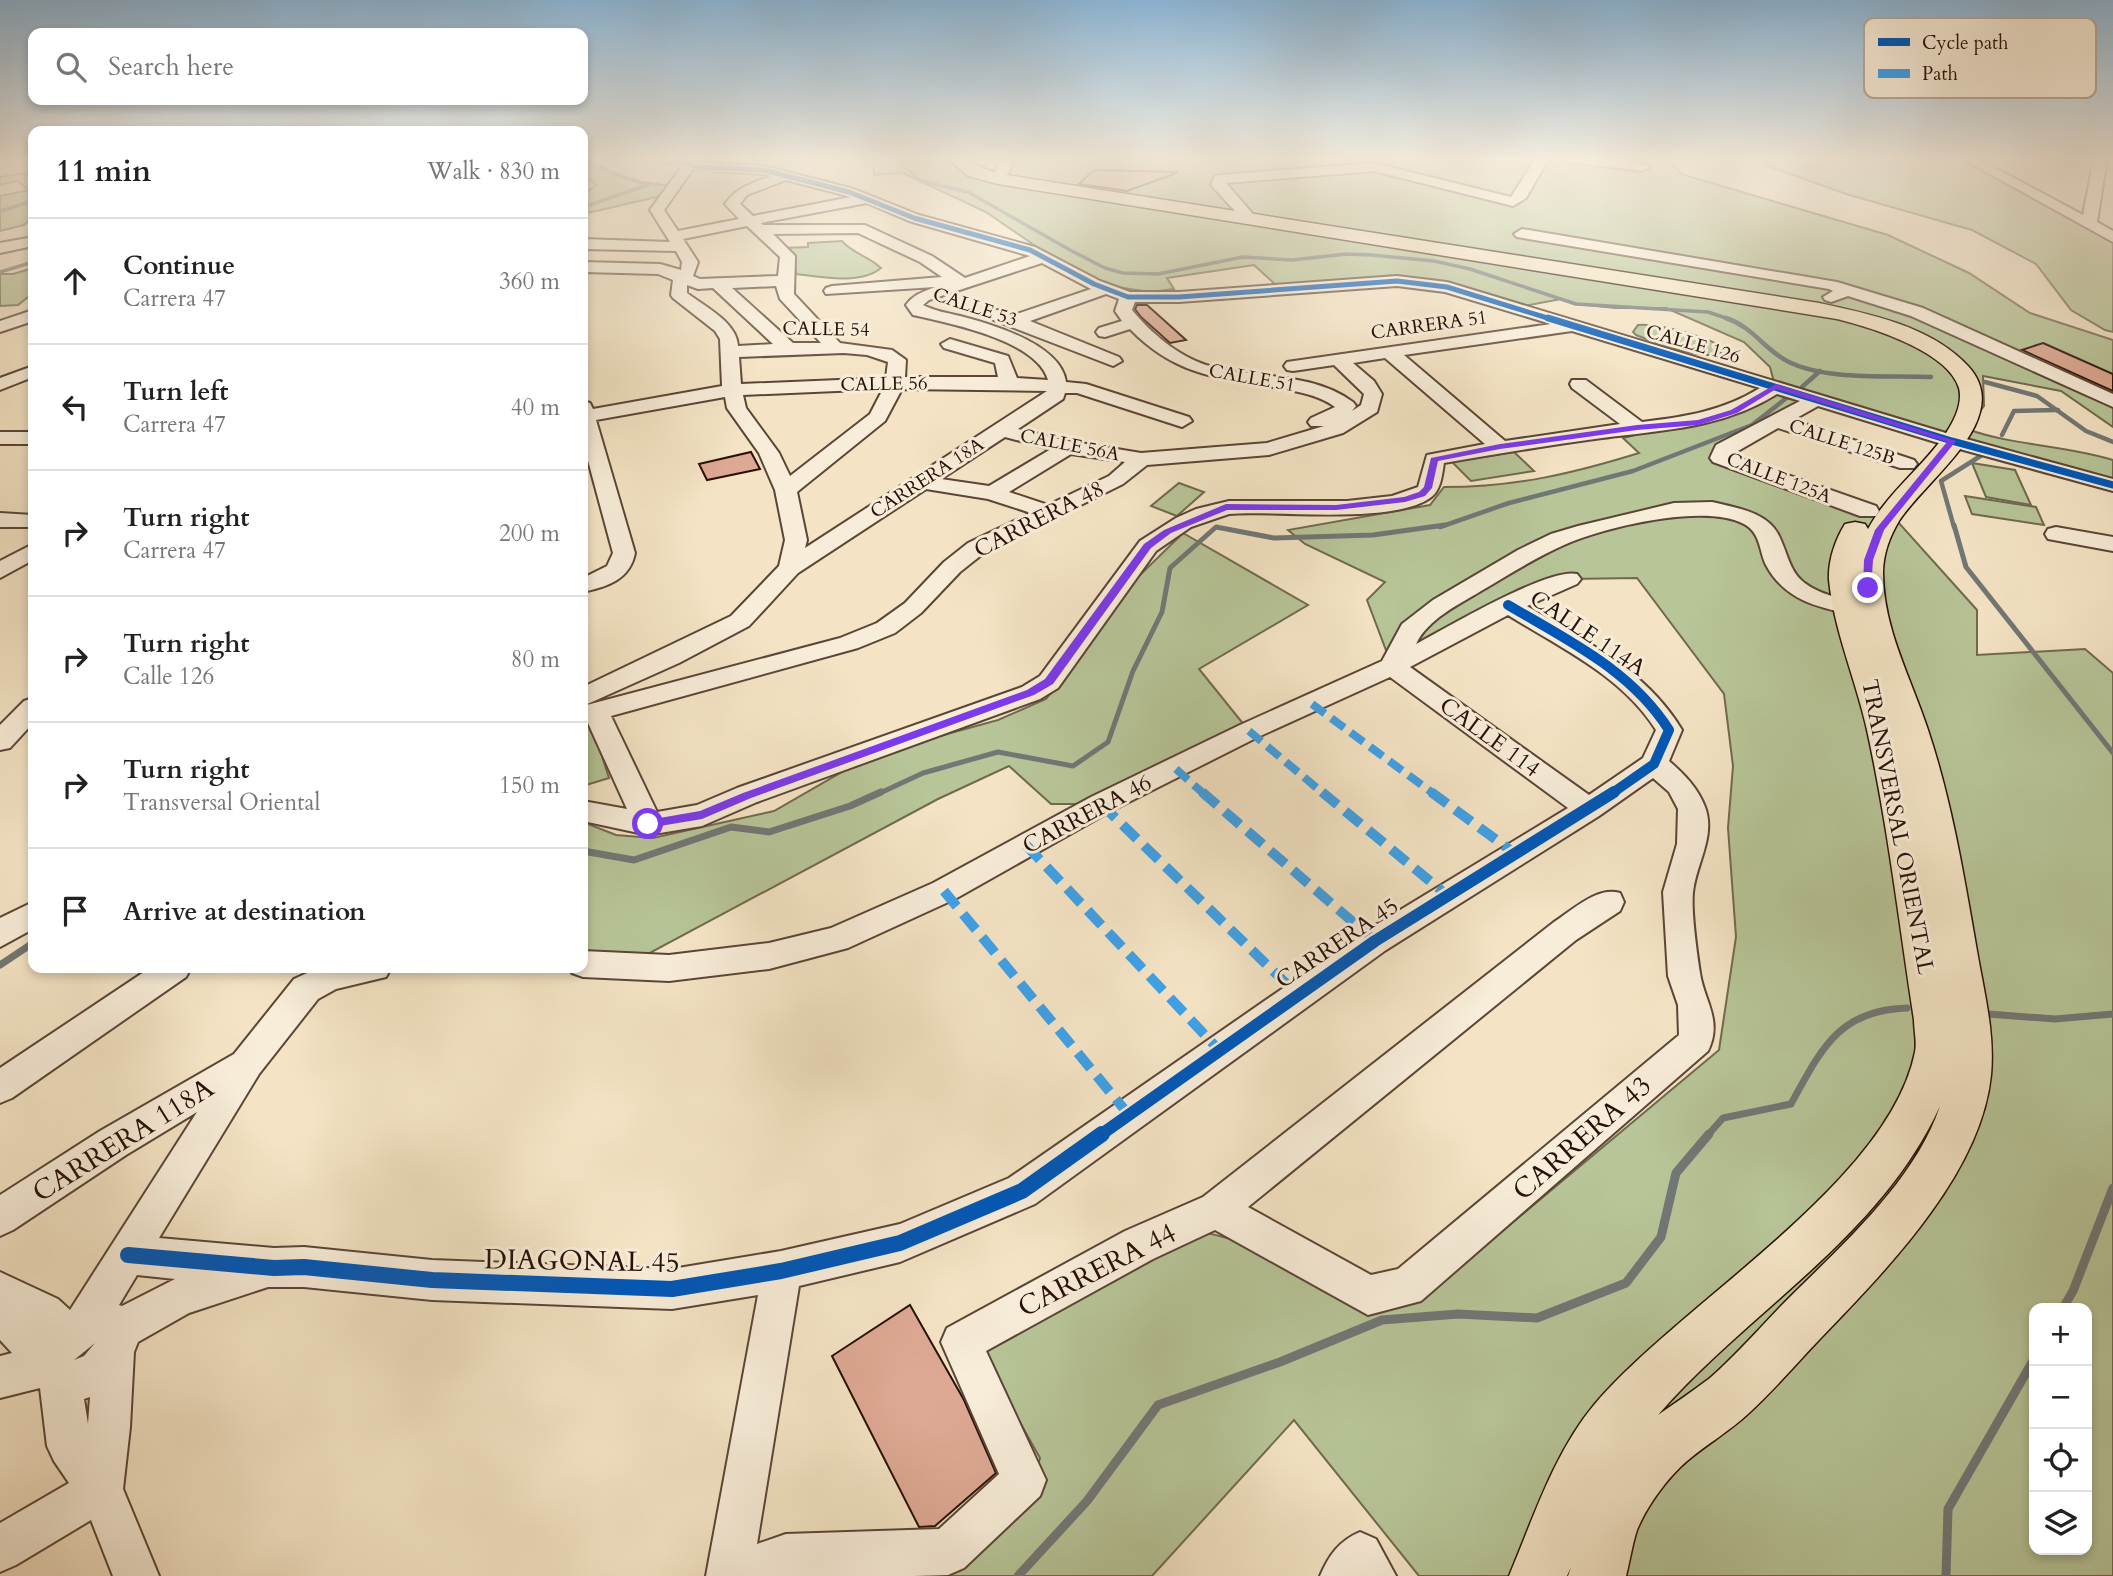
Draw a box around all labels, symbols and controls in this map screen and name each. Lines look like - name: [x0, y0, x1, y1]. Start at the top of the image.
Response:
- legend: [1864, 18, 2096, 98]
- search box: [28, 28, 588, 105]
- text: Cycle path: [1922, 30, 2009, 56]
- icon: search: [52, 48, 90, 86]
- text: Search here: [108, 49, 234, 84]
- text: Path: [1922, 61, 1958, 87]
- text: 11 min: [56, 151, 151, 192]
- text: Walk · 830 m: [427, 156, 560, 187]
- text: Continue: [123, 248, 235, 283]
- icon: ahead: [56, 262, 94, 300]
- text: 360 m: [499, 266, 560, 297]
- street label: CALLE 53: [929, 281, 1021, 333]
- text: Carrera 47: [123, 283, 226, 314]
- street label: CARRERA 51: [1369, 304, 1489, 346]
- street label: CALLE 54: [782, 315, 870, 343]
- street label: CALLE 126: [1643, 318, 1743, 370]
- street label: CALLE 51: [1207, 358, 1297, 398]
- street label: CALLE 56: [840, 370, 928, 398]
- text: Turn left: [123, 374, 228, 409]
- icon: left: [56, 388, 94, 426]
- text: 40 m: [511, 392, 560, 423]
- text: Carrera 47: [123, 409, 226, 440]
- street label: CALLE 125B: [1786, 413, 1898, 471]
- street label: CALLE 56A: [1018, 423, 1122, 467]
- street label: CARRERA 18A: [865, 431, 989, 525]
- street label: CALLE 125A: [1723, 446, 1836, 510]
- street label: CARRERA 48: [969, 473, 1109, 565]
- text: Turn right: [123, 500, 250, 535]
- icon: right: [56, 514, 94, 552]
- text: 200 m: [499, 518, 560, 549]
- text: Carrera 47: [123, 535, 226, 566]
- route end: [1852, 572, 1883, 603]
- street label: CALLE 114A: [1524, 583, 1653, 684]
- text: Turn right: [123, 626, 250, 661]
- icon: right: [56, 640, 94, 678]
- text: 80 m: [511, 644, 560, 675]
- text: Calle 126: [123, 661, 214, 692]
- street label: TRANSVERSAL ORIENTAL: [1854, 677, 1942, 977]
- street label: CALLE 114: [1433, 690, 1547, 784]
- text: Turn right: [123, 752, 250, 787]
- icon: right: [56, 766, 94, 804]
- street label: CARRERA 46: [1017, 767, 1157, 861]
- text: 150 m: [499, 770, 560, 801]
- text: Transversal Oriental: [123, 787, 320, 818]
- route start: [632, 808, 663, 839]
- street label: CARRERA 45: [1269, 890, 1405, 996]
- icon: arrive: [56, 892, 94, 930]
- text: Arrive at destination: [123, 894, 366, 929]
- street label: CARRERA 43: [1504, 1067, 1660, 1209]
- street label: CARRERA 118A: [25, 1069, 221, 1211]
- street label: CARRERA 44: [1011, 1214, 1183, 1326]
- street label: DIAGONAL 45: [484, 1240, 680, 1282]
- map controls: [2029, 1303, 2092, 1555]
- button: +: [2029, 1303, 2092, 1366]
- button: −: [2029, 1366, 2092, 1429]
- button: locate: [2029, 1429, 2092, 1492]
- button: layers: [2029, 1492, 2092, 1555]

